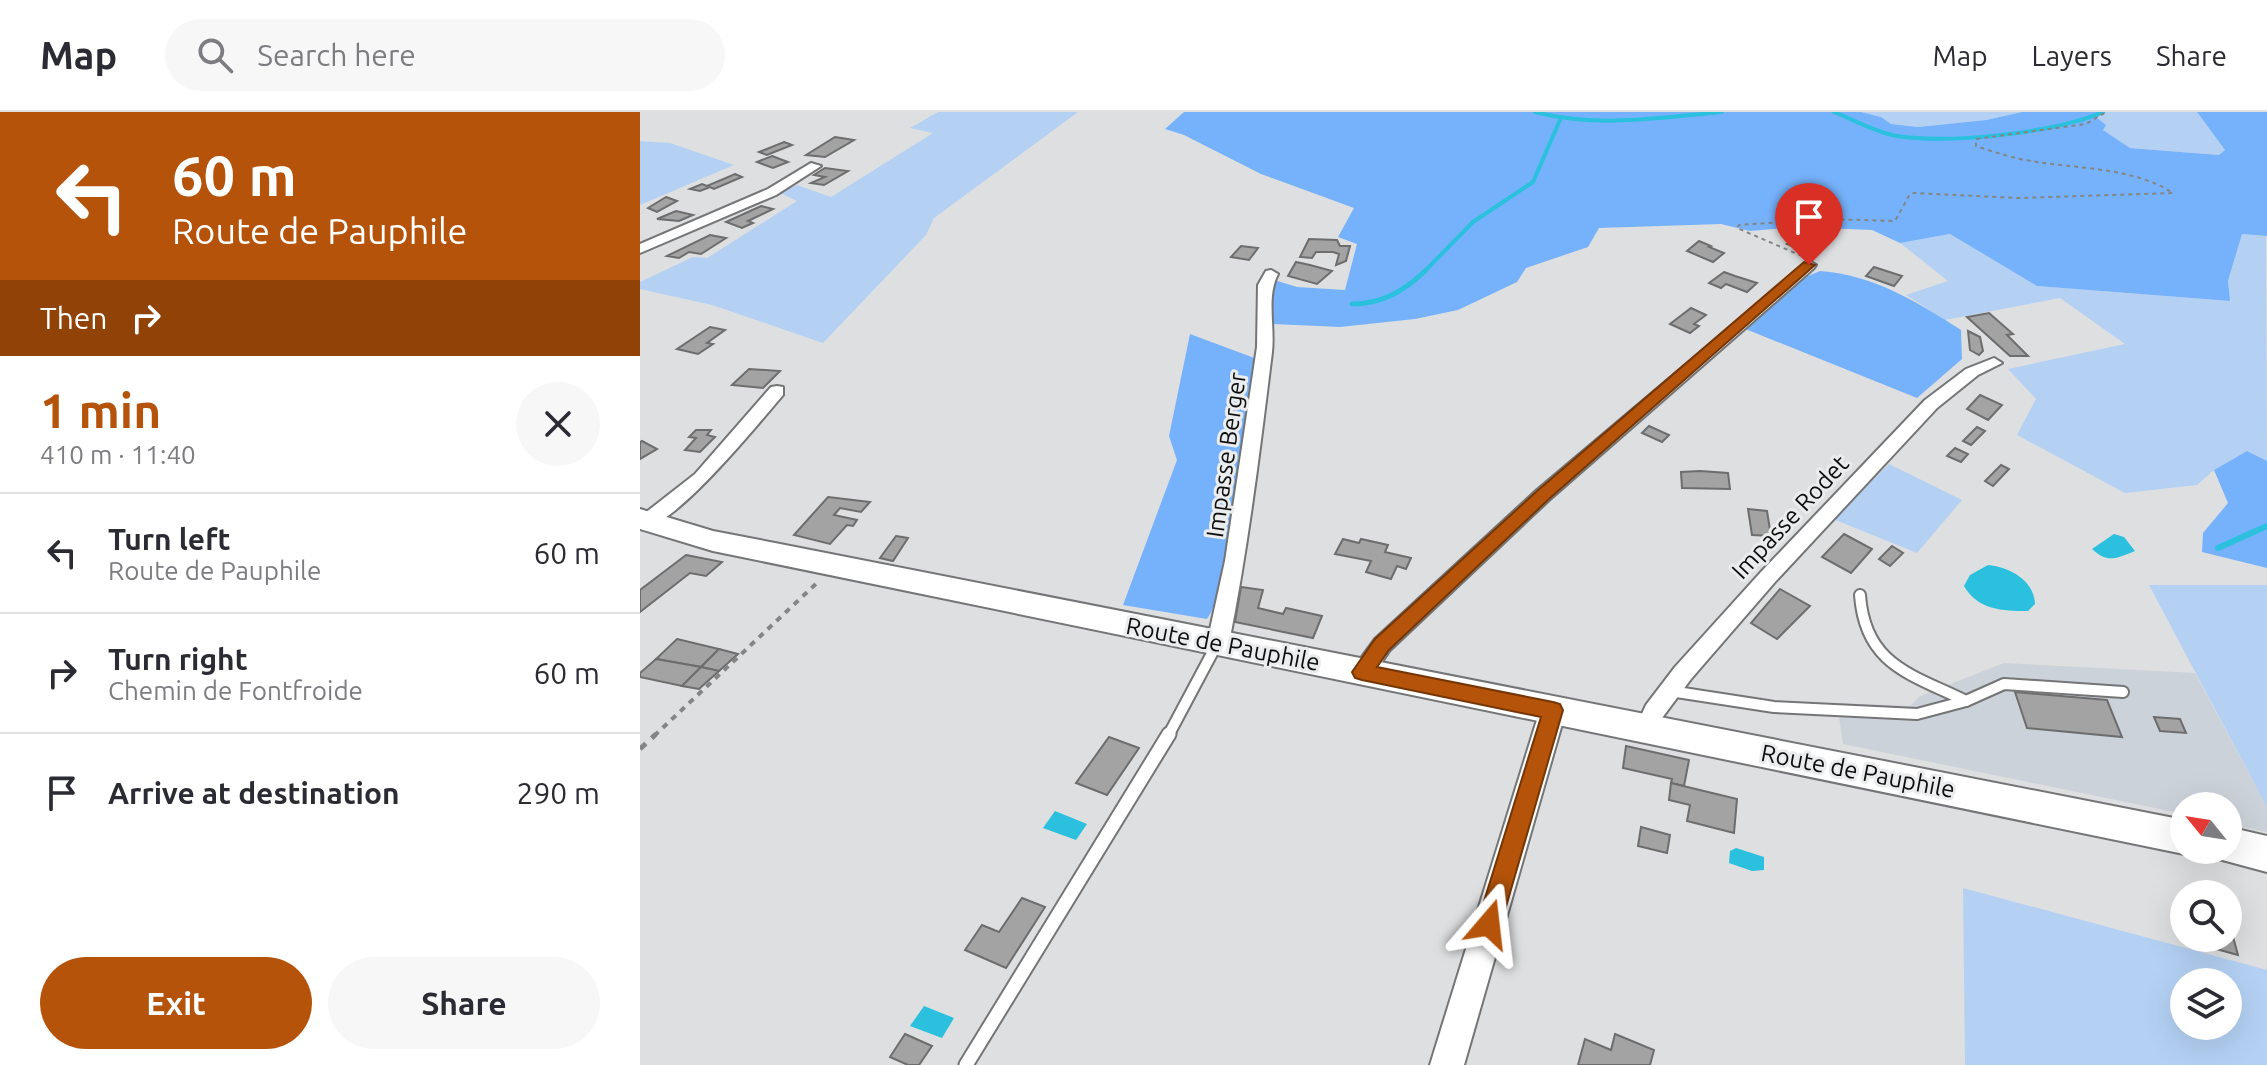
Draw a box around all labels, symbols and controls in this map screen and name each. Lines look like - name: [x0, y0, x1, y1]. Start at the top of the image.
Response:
- search box: [165, 19, 725, 91]
- icon: search: [193, 33, 237, 77]
- text: Map: [40, 34, 117, 76]
- text: Search here: [257, 38, 416, 72]
- text: Map: [1932, 40, 1988, 71]
- text: Layers: [2032, 40, 2112, 71]
- text: Share: [2156, 40, 2227, 71]
- icon: left: [40, 144, 144, 248]
- text: 60 m: [172, 144, 297, 207]
- pin: [1775, 183, 1843, 265]
- icon: arrive: [1787, 195, 1831, 239]
- text: Route de Pauphile: [172, 210, 467, 251]
- icon: right: [124, 296, 168, 340]
- text: Then: [40, 301, 108, 335]
- street label: Impasse Berger: [1201, 371, 1251, 539]
- button: close: [516, 382, 600, 466]
- text: 1 min: [40, 383, 161, 437]
- text: 410 m · 11:40: [40, 440, 196, 469]
- street label: Impasse Rodet: [1726, 449, 1854, 584]
- text: Turn left: [108, 522, 230, 556]
- icon: left: [40, 531, 84, 575]
- text: 60 m: [533, 536, 600, 570]
- text: Route de Pauphile: [108, 556, 321, 585]
- street label: Route de Pauphile: [1124, 612, 1322, 676]
- text: Turn right: [108, 642, 248, 676]
- icon: right: [40, 651, 84, 695]
- text: 60 m: [533, 656, 600, 690]
- text: Chemin de Fontfroide: [108, 676, 363, 705]
- street label: Route de Pauphile: [1759, 739, 1957, 803]
- icon: arrive: [40, 771, 84, 815]
- text: Arrive at destination: [108, 776, 400, 810]
- text: 290 m: [516, 776, 600, 810]
- north arrow: [2170, 792, 2242, 864]
- map controls: [2170, 792, 2242, 1040]
- button: search: [2170, 880, 2242, 952]
- position arrow: [1447, 882, 1531, 966]
- button: Exit: [40, 957, 312, 1049]
- button: Share: [328, 957, 600, 1049]
- button: layers: [2170, 968, 2242, 1040]

